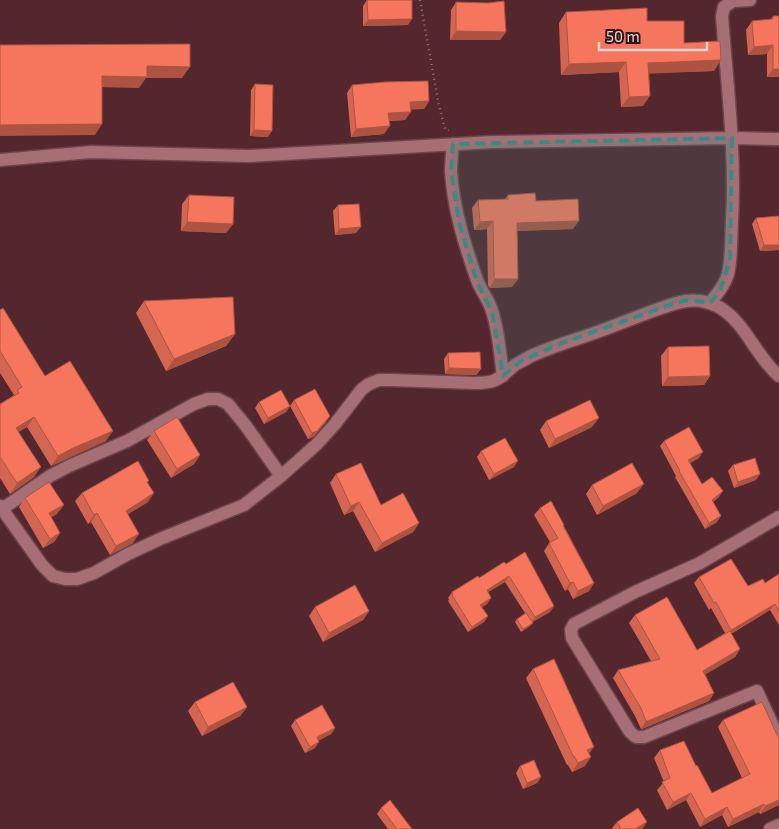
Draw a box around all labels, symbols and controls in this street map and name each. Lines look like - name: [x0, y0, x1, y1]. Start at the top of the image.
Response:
- scale bar: [599, 20, 706, 52]
- text: 50 m: [606, 27, 640, 45]

